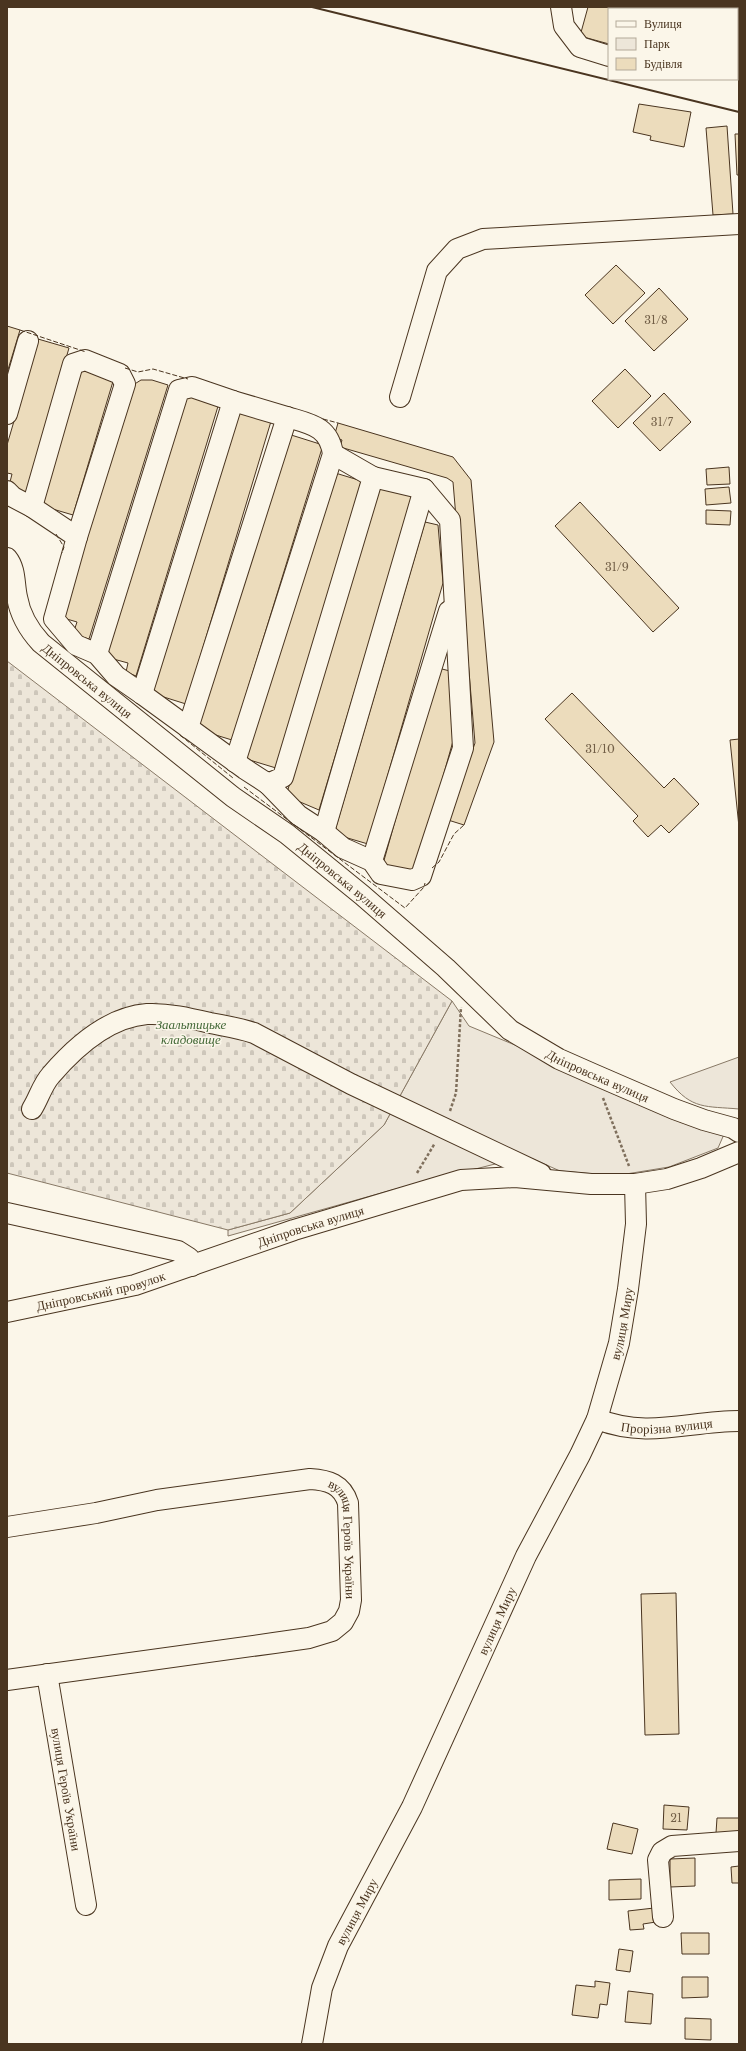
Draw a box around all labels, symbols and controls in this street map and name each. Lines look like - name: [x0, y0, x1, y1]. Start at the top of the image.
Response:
- legend: [608, 8, 738, 80]
- text: Вулиця: [644, 16, 682, 31]
- text: Парк: [644, 36, 670, 51]
- text: Будівля: [644, 56, 683, 71]
- house number: 31/8: [644, 313, 668, 327]
- house number: 31/7: [651, 415, 674, 429]
- house number: 31/9: [605, 560, 629, 574]
- street label: Дніпровська вулиця: [39, 639, 136, 722]
- house number: 31/10: [585, 742, 615, 756]
- street label: Дніпровська вулиця: [294, 838, 391, 922]
- park label: Заальтицьке кладовище: [156, 1016, 227, 1048]
- street label: Дніпровська вулиця: [543, 1045, 652, 1106]
- street label: Дніпровська вулиця: [255, 1201, 366, 1251]
- street label: Дніпровський провулок: [35, 1267, 168, 1314]
- street label: вулиця Миру: [606, 1286, 637, 1362]
- street label: Прорізна вулиця: [620, 1414, 713, 1437]
- street label: вулиця Героїв України: [326, 1475, 359, 1599]
- street label: вулиця Миру: [474, 1583, 520, 1657]
- street label: вулиця Героїв України: [48, 1726, 85, 1852]
- house number: 21: [670, 1811, 682, 1825]
- street label: вулиця Миру: [332, 1875, 381, 1948]

